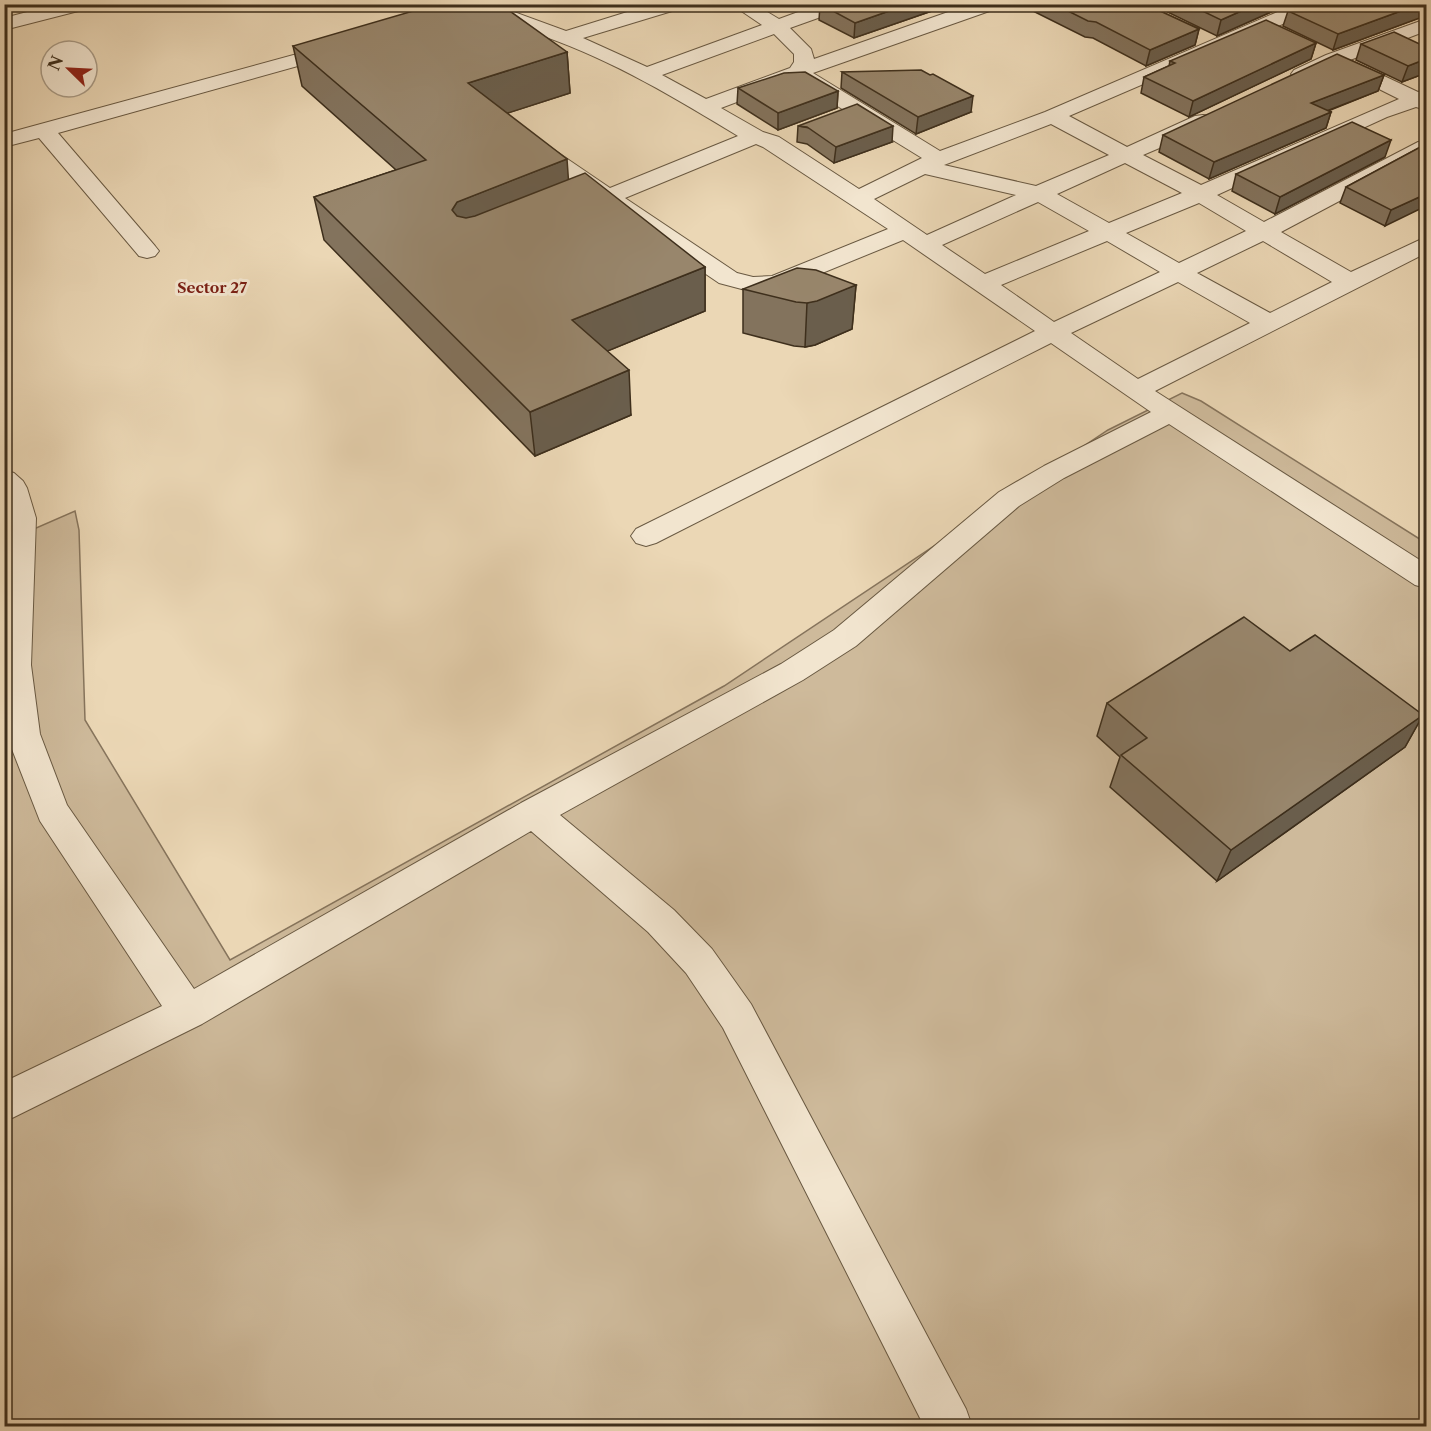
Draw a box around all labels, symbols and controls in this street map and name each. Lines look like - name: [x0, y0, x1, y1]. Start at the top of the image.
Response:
- north arrow: [39, 39, 99, 99]
- text: N: [43, 52, 67, 73]
- district label: Sector 27: [177, 278, 247, 297]

